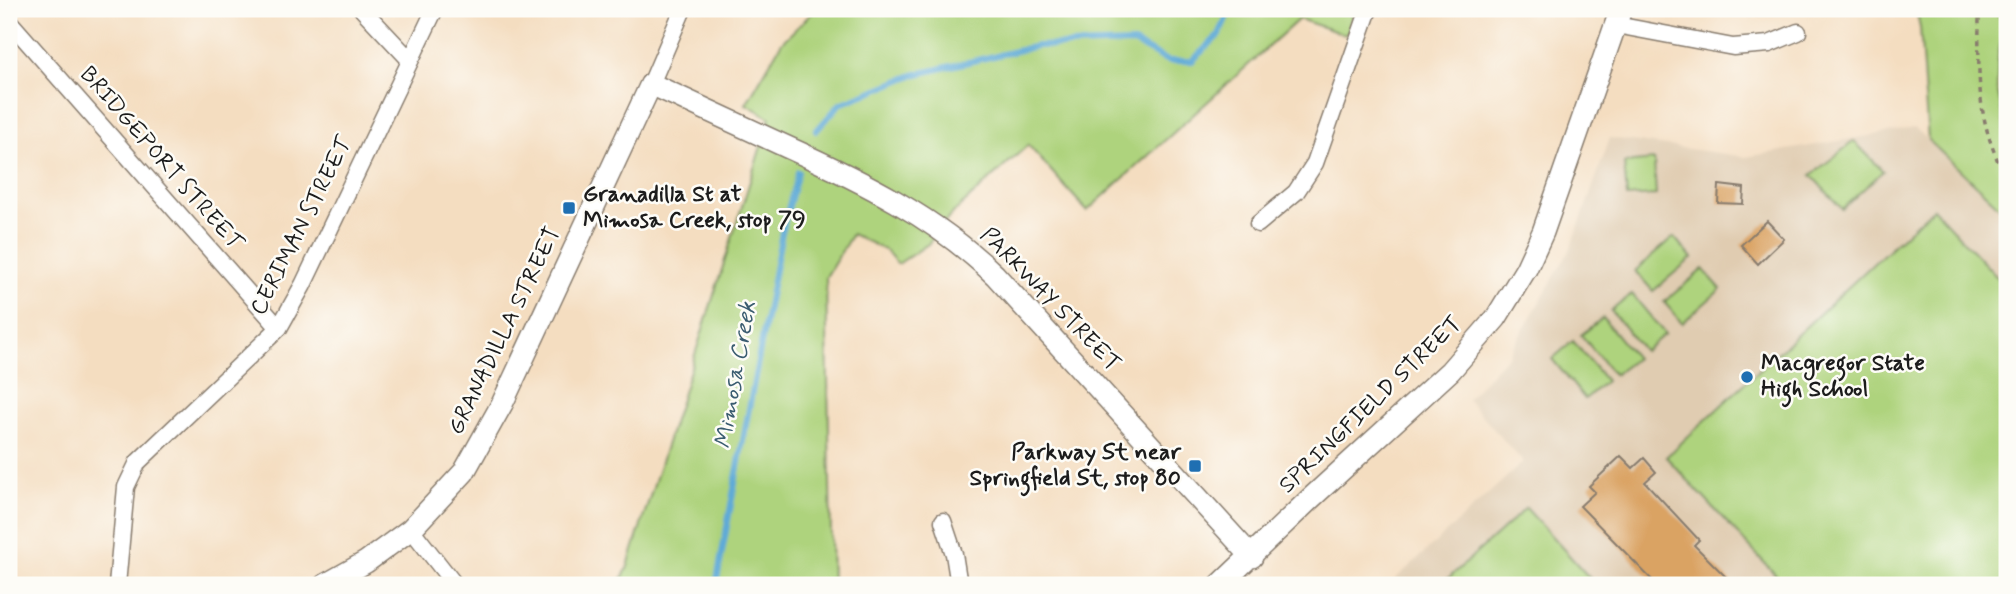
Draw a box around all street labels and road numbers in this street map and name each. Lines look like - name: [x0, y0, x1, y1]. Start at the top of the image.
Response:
- street label: BRIDGEPORT STREET: [73, 60, 250, 259]
- street label: CERIMAN STREET: [244, 130, 361, 321]
- street label: PARKWAY STREET: [973, 221, 1127, 379]
- street label: GRANADILLA STREET: [442, 222, 568, 440]
- street label: SPRINGFIELD STREET: [1273, 310, 1469, 500]

